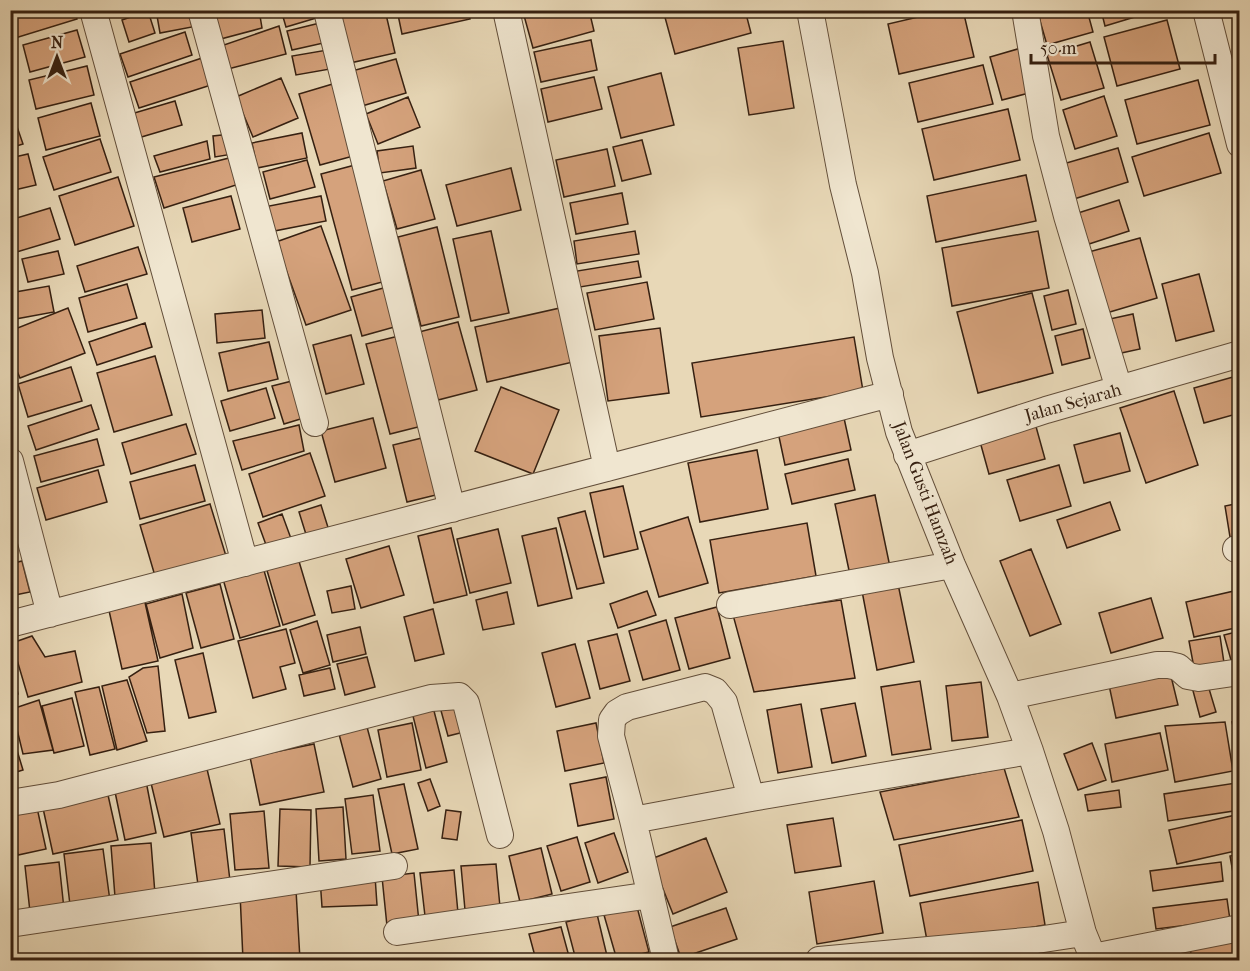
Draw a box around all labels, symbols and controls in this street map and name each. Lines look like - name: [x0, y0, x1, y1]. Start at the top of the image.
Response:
- north arrow: [27, 27, 87, 87]
- scale bar: [1031, 27, 1216, 65]
- text: N: [51, 33, 64, 52]
- text: 50 m: [1040, 38, 1077, 59]
- street label: Jalan Sejarah: [1020, 379, 1124, 427]
- street label: Jalan Gusti Hamzah: [887, 417, 962, 567]

